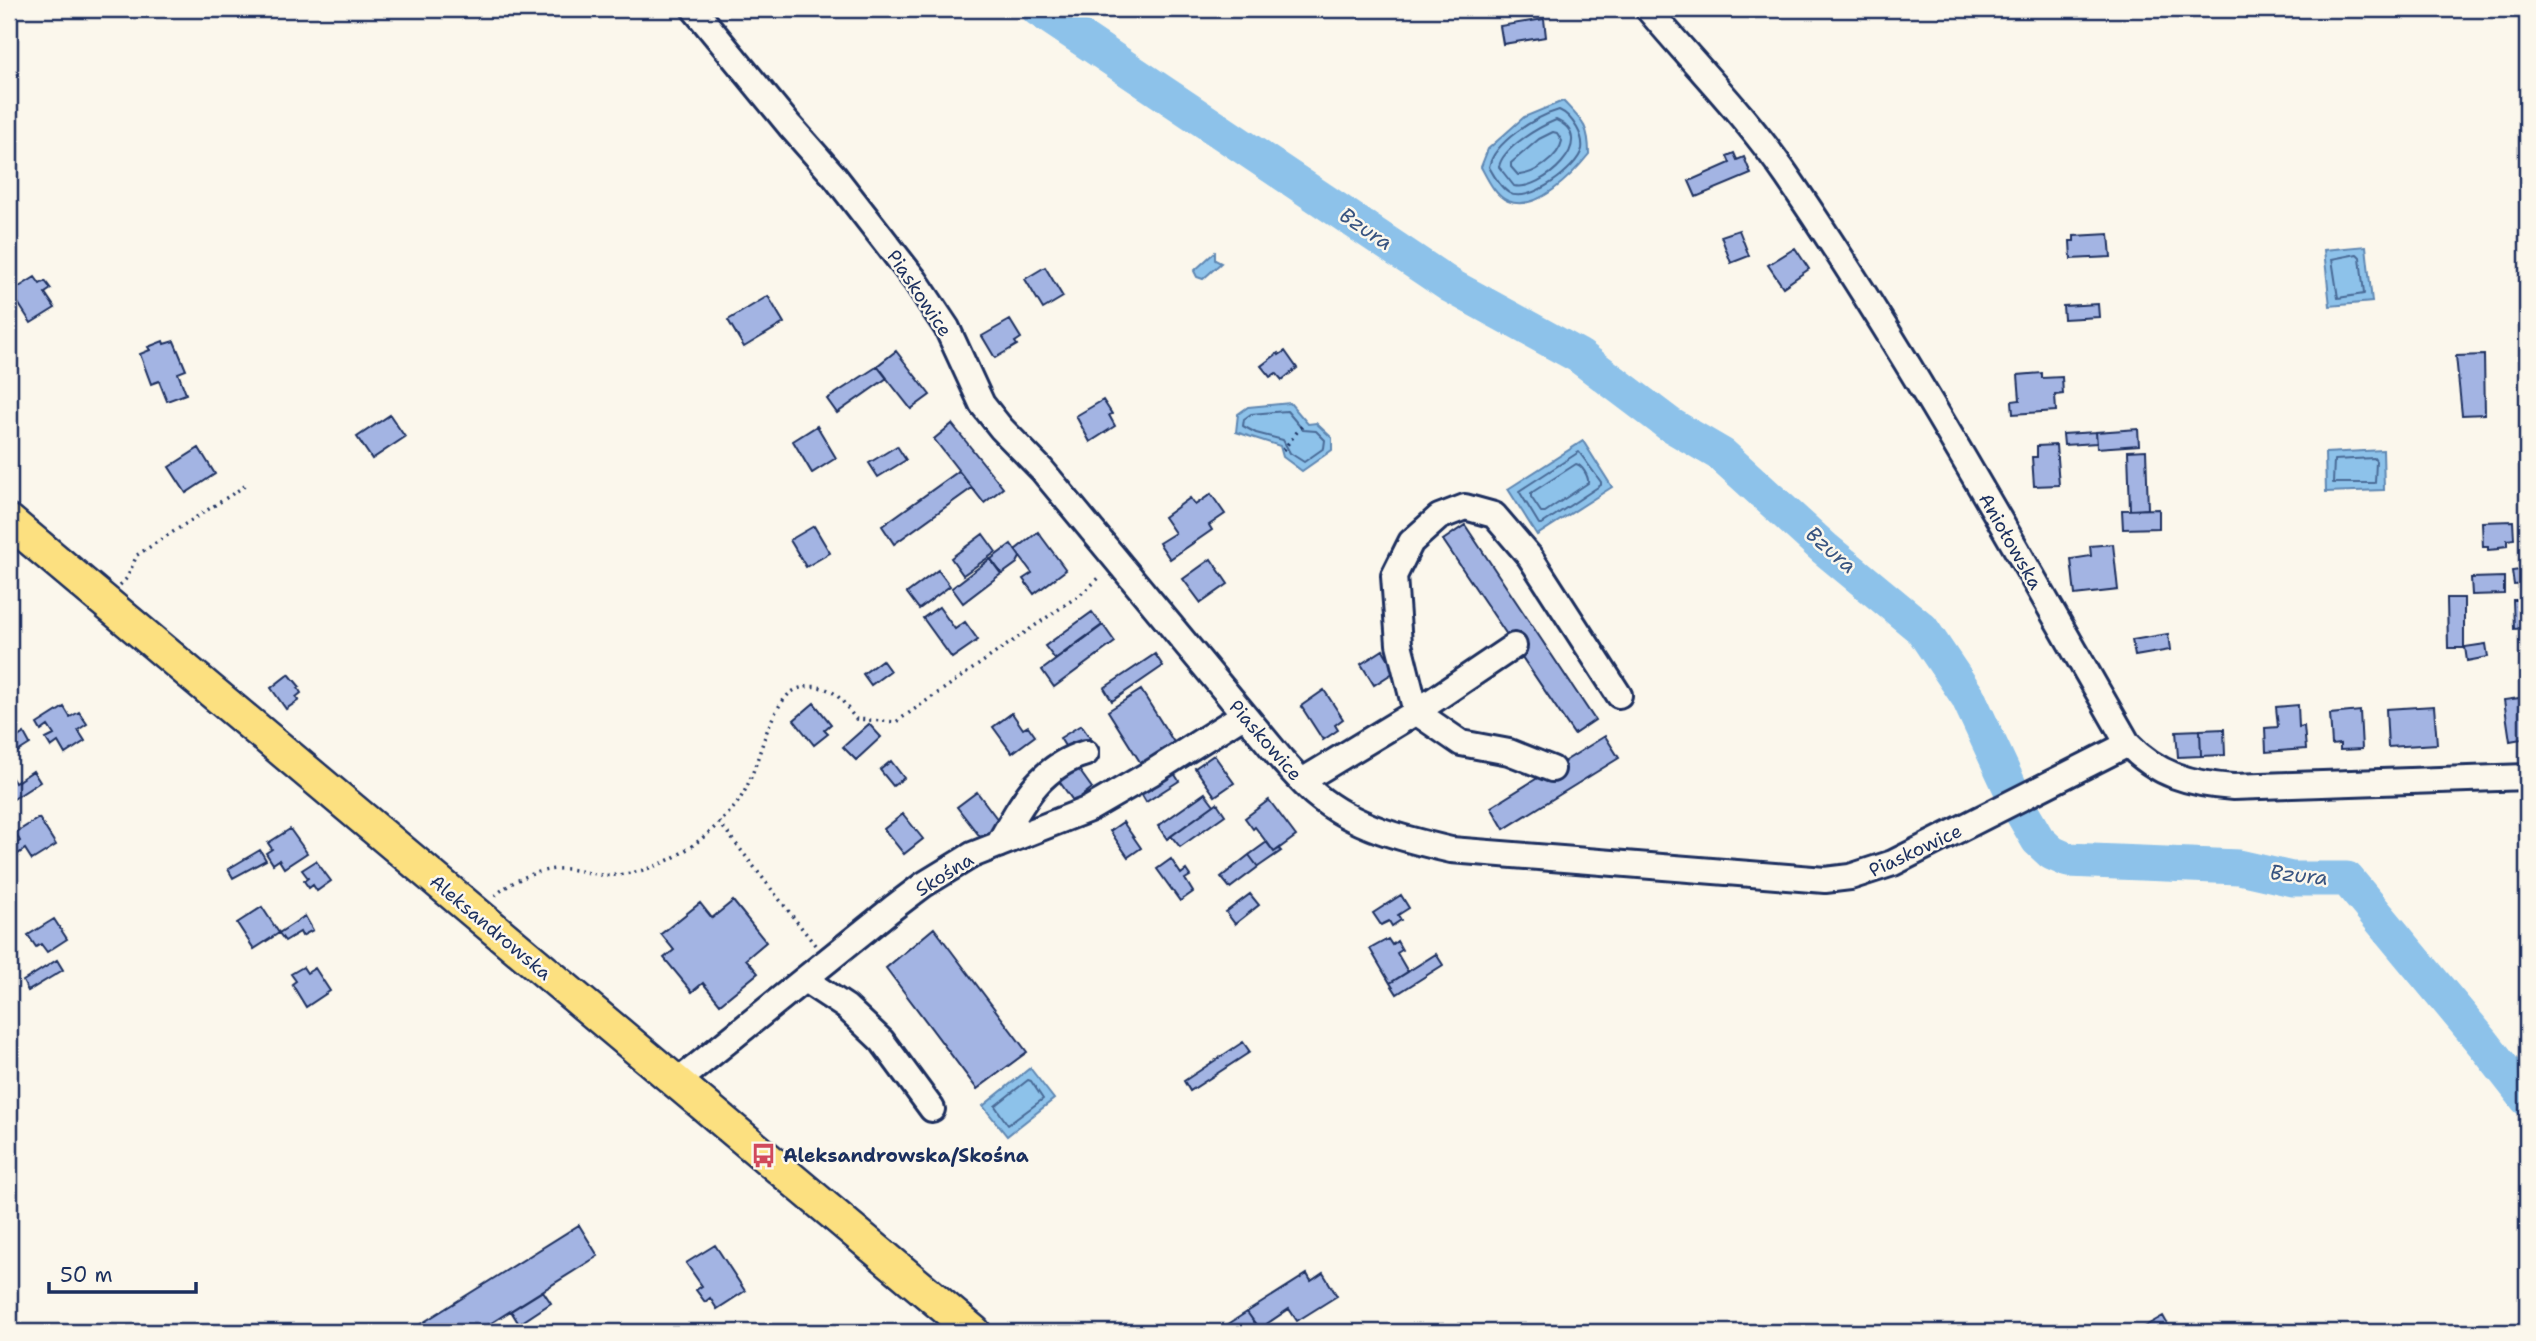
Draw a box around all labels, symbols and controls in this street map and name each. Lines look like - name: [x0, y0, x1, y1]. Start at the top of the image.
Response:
- water label: Bzura: [1334, 201, 1398, 257]
- street label: Piaskowice: [881, 245, 958, 342]
- street label: Aniołowska: [1973, 489, 2048, 594]
- water label: Bzura: [1800, 520, 1862, 580]
- street label: Piaskowice: [1223, 695, 1308, 786]
- street label: Piaskowice: [1865, 818, 1966, 883]
- street label: Skośna: [910, 847, 978, 902]
- water label: Bzura: [2268, 858, 2330, 892]
- street label: Aleksandrowska: [425, 869, 557, 986]
- bus stop icon: Aleksandrowska/Skośna: [749, 1141, 777, 1169]
- place label: Aleksandrowska/Skośna: [783, 1143, 1029, 1168]
- scale bar: [49, 1250, 196, 1294]
- text: 50 m: [60, 1261, 113, 1289]

